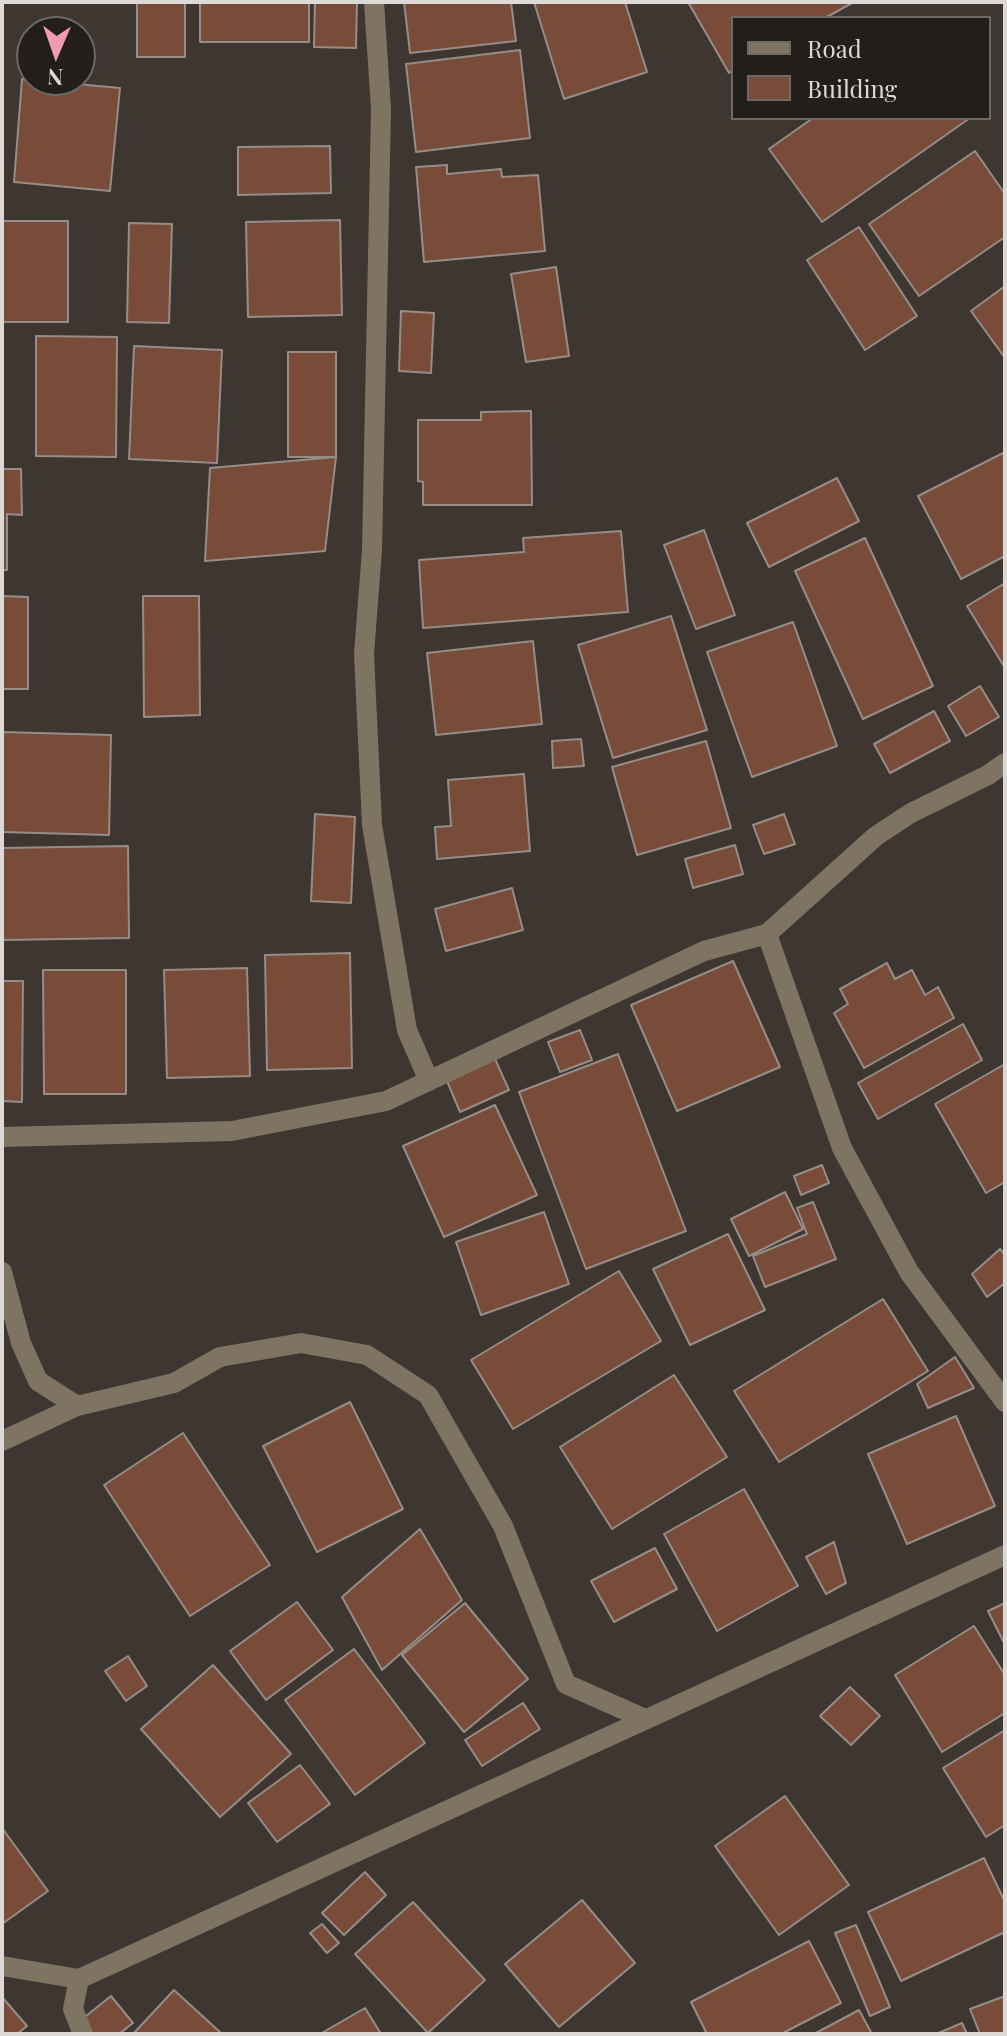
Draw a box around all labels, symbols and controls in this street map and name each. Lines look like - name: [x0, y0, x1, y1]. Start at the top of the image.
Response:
- north arrow: [16, 16, 96, 96]
- legend: [731, 16, 991, 120]
- text: Road: [807, 32, 862, 64]
- text: N: [47, 63, 64, 93]
- text: Building: [807, 72, 897, 104]

